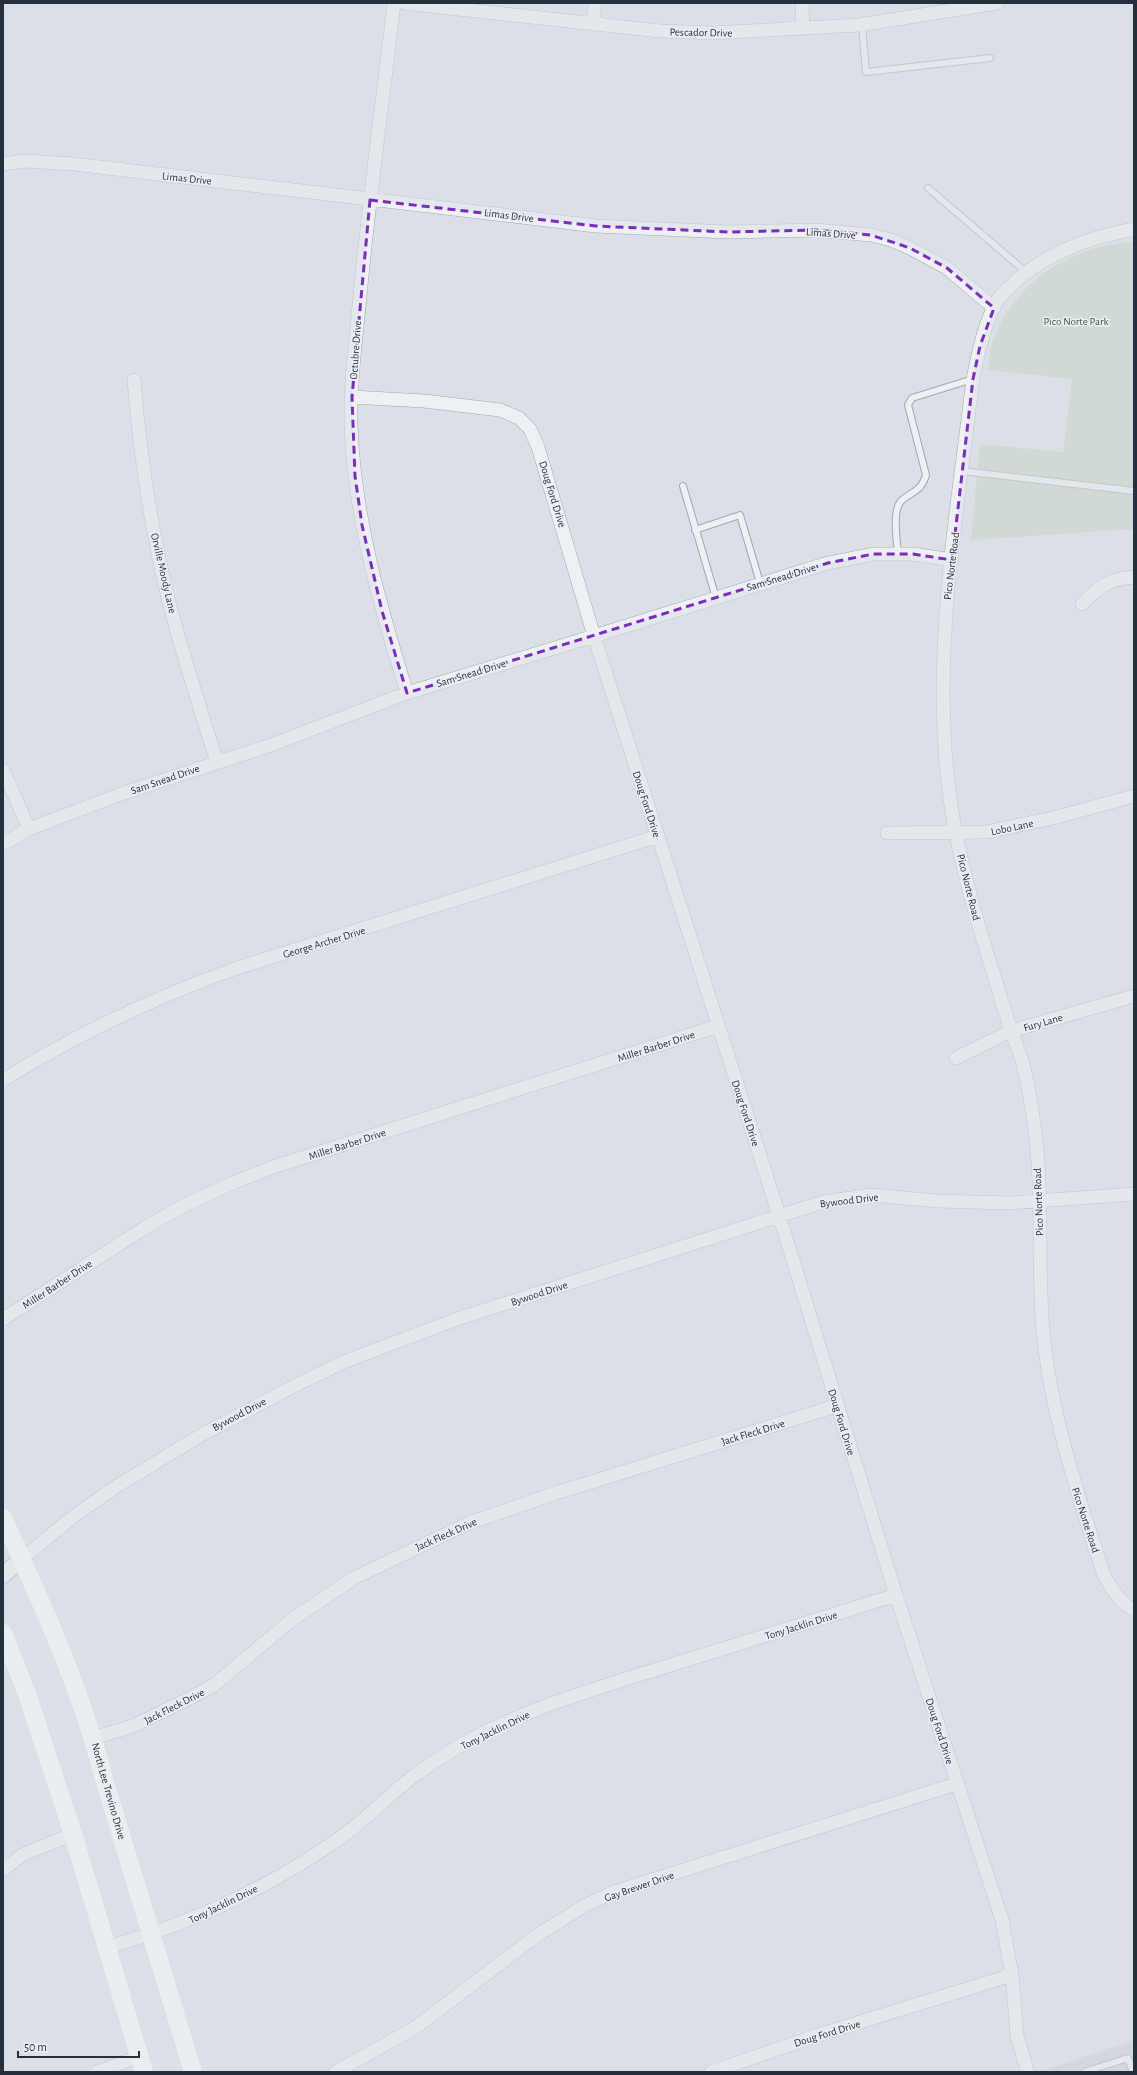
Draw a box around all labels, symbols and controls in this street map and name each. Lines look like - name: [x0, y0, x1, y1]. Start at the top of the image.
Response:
- street label: Pescador Drive: [669, 26, 733, 39]
- street label: Limas Drive: [162, 170, 212, 187]
- street label: Limas Drive: [484, 207, 534, 224]
- street label: Limas Drive: [806, 226, 856, 241]
- park label: Pico Norte Park: [1043, 316, 1109, 327]
- street label: Octubre Drive: [348, 320, 363, 380]
- street label: Doug Ford Drive: [537, 460, 568, 529]
- street label: Pico Norte Road: [942, 531, 961, 601]
- street label: Orville Moody Lane: [149, 532, 178, 614]
- street label: Sam Snead Drive: [745, 562, 817, 593]
- street label: Sam Snead Drive: [435, 658, 507, 689]
- street label: Sam Snead Drive: [129, 763, 201, 796]
- street label: Doug Ford Drive: [631, 770, 662, 839]
- street label: Lobo Lane: [990, 818, 1034, 837]
- street label: Pico Norte Road: [955, 853, 982, 922]
- street label: George Archer Drive: [282, 925, 367, 960]
- street label: Fury Lane: [1022, 1012, 1064, 1033]
- street label: Miller Barber Drive: [616, 1029, 696, 1064]
- street label: Doug Ford Drive: [730, 1079, 761, 1148]
- street label: Miller Barber Drive: [307, 1127, 387, 1162]
- street label: Pico Norte Road: [1032, 1167, 1045, 1236]
- street label: Bywood Drive: [819, 1191, 879, 1210]
- street label: Miller Barber Drive: [20, 1258, 94, 1311]
- street label: Bywood Drive: [509, 1279, 569, 1308]
- street label: Doug Ford Drive: [826, 1388, 857, 1457]
- street label: Bywood Drive: [211, 1396, 268, 1433]
- street label: Jack Fleck Drive: [720, 1418, 786, 1447]
- street label: Pico Norte Road: [1070, 1486, 1101, 1555]
- street label: Jack Fleck Drive: [414, 1516, 479, 1553]
- street label: Tony Jacklin Drive: [764, 1609, 839, 1642]
- street label: Jack Fleck Drive: [142, 1687, 206, 1726]
- street label: Doug Ford Drive: [924, 1697, 955, 1766]
- street label: Tony Jacklin Drive: [459, 1709, 531, 1752]
- street label: North Lee Trevino Drive: [89, 1742, 128, 1841]
- street label: Gay Brewer Drive: [603, 1869, 675, 1904]
- street label: Tony Jacklin Drive: [187, 1883, 259, 1926]
- street label: Doug Ford Drive: [793, 2018, 862, 2049]
- scale bar: [18, 2033, 139, 2059]
- text: 50 m: [24, 2041, 47, 2053]

